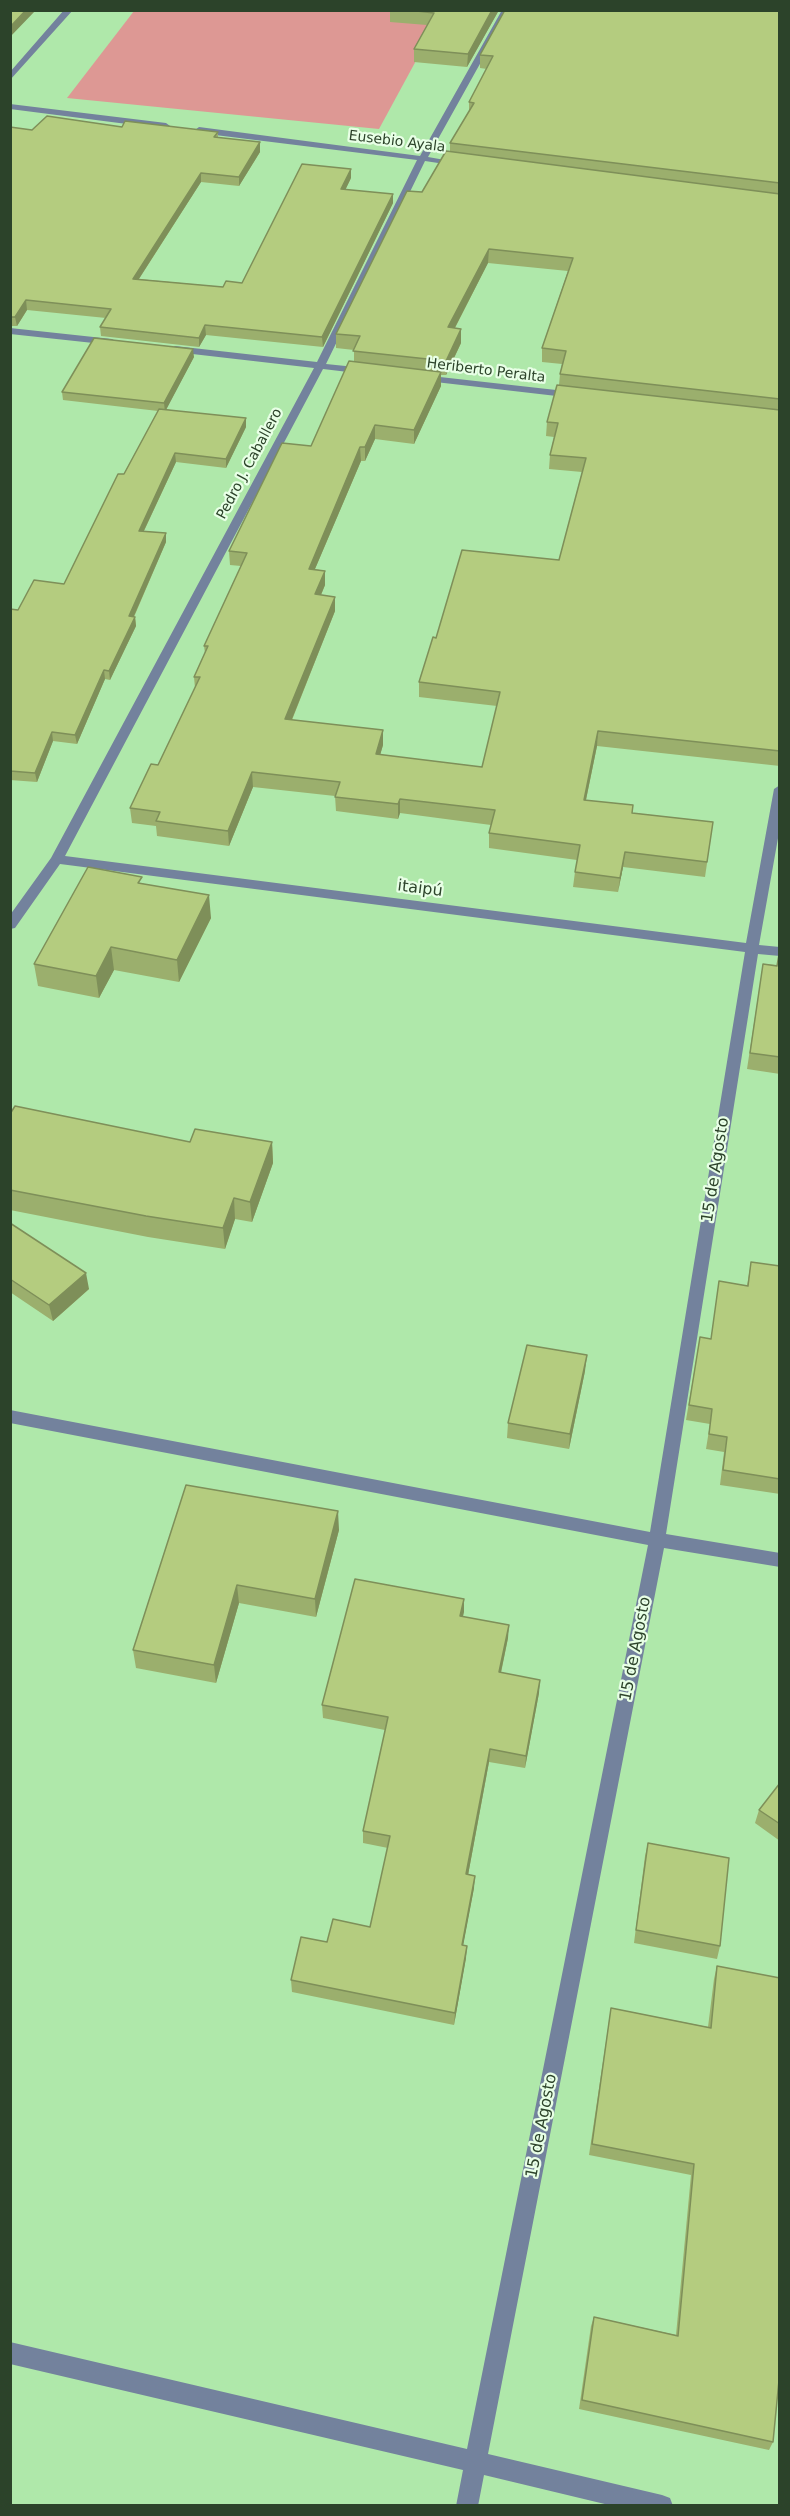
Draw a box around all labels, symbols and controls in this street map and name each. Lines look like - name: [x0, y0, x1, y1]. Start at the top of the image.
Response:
- street label: Eusebio Ayala: [348, 128, 446, 156]
- street label: Heriberto Peralta: [426, 355, 546, 387]
- street label: Pedro J. Caballero: [214, 406, 286, 522]
- street label: itaipú: [396, 877, 444, 901]
- street label: 15 de Agosto: [698, 1116, 734, 1224]
- street label: 15 de Agosto: [616, 1595, 656, 1703]
- street label: 15 de Agosto: [522, 2072, 562, 2180]

